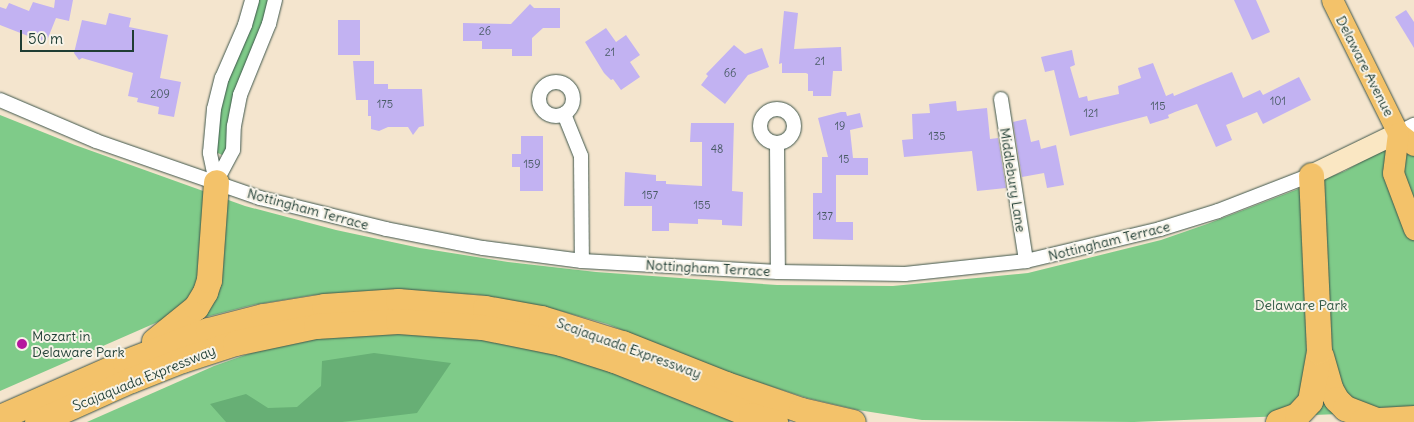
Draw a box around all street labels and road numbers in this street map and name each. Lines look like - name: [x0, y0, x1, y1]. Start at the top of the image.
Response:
- street label: Delaware Avenue: [1332, 13, 1398, 119]
- street label: Middlebury Lane: [996, 127, 1030, 233]
- street label: Nottingham Terrace: [245, 185, 371, 233]
- street label: Nottingham Terrace: [1046, 218, 1172, 264]
- street label: Nottingham Terrace: [645, 256, 771, 280]
- street label: Scajaquada Expressway: [554, 314, 704, 382]
- street label: Scajaquada Expressway: [70, 342, 218, 414]

